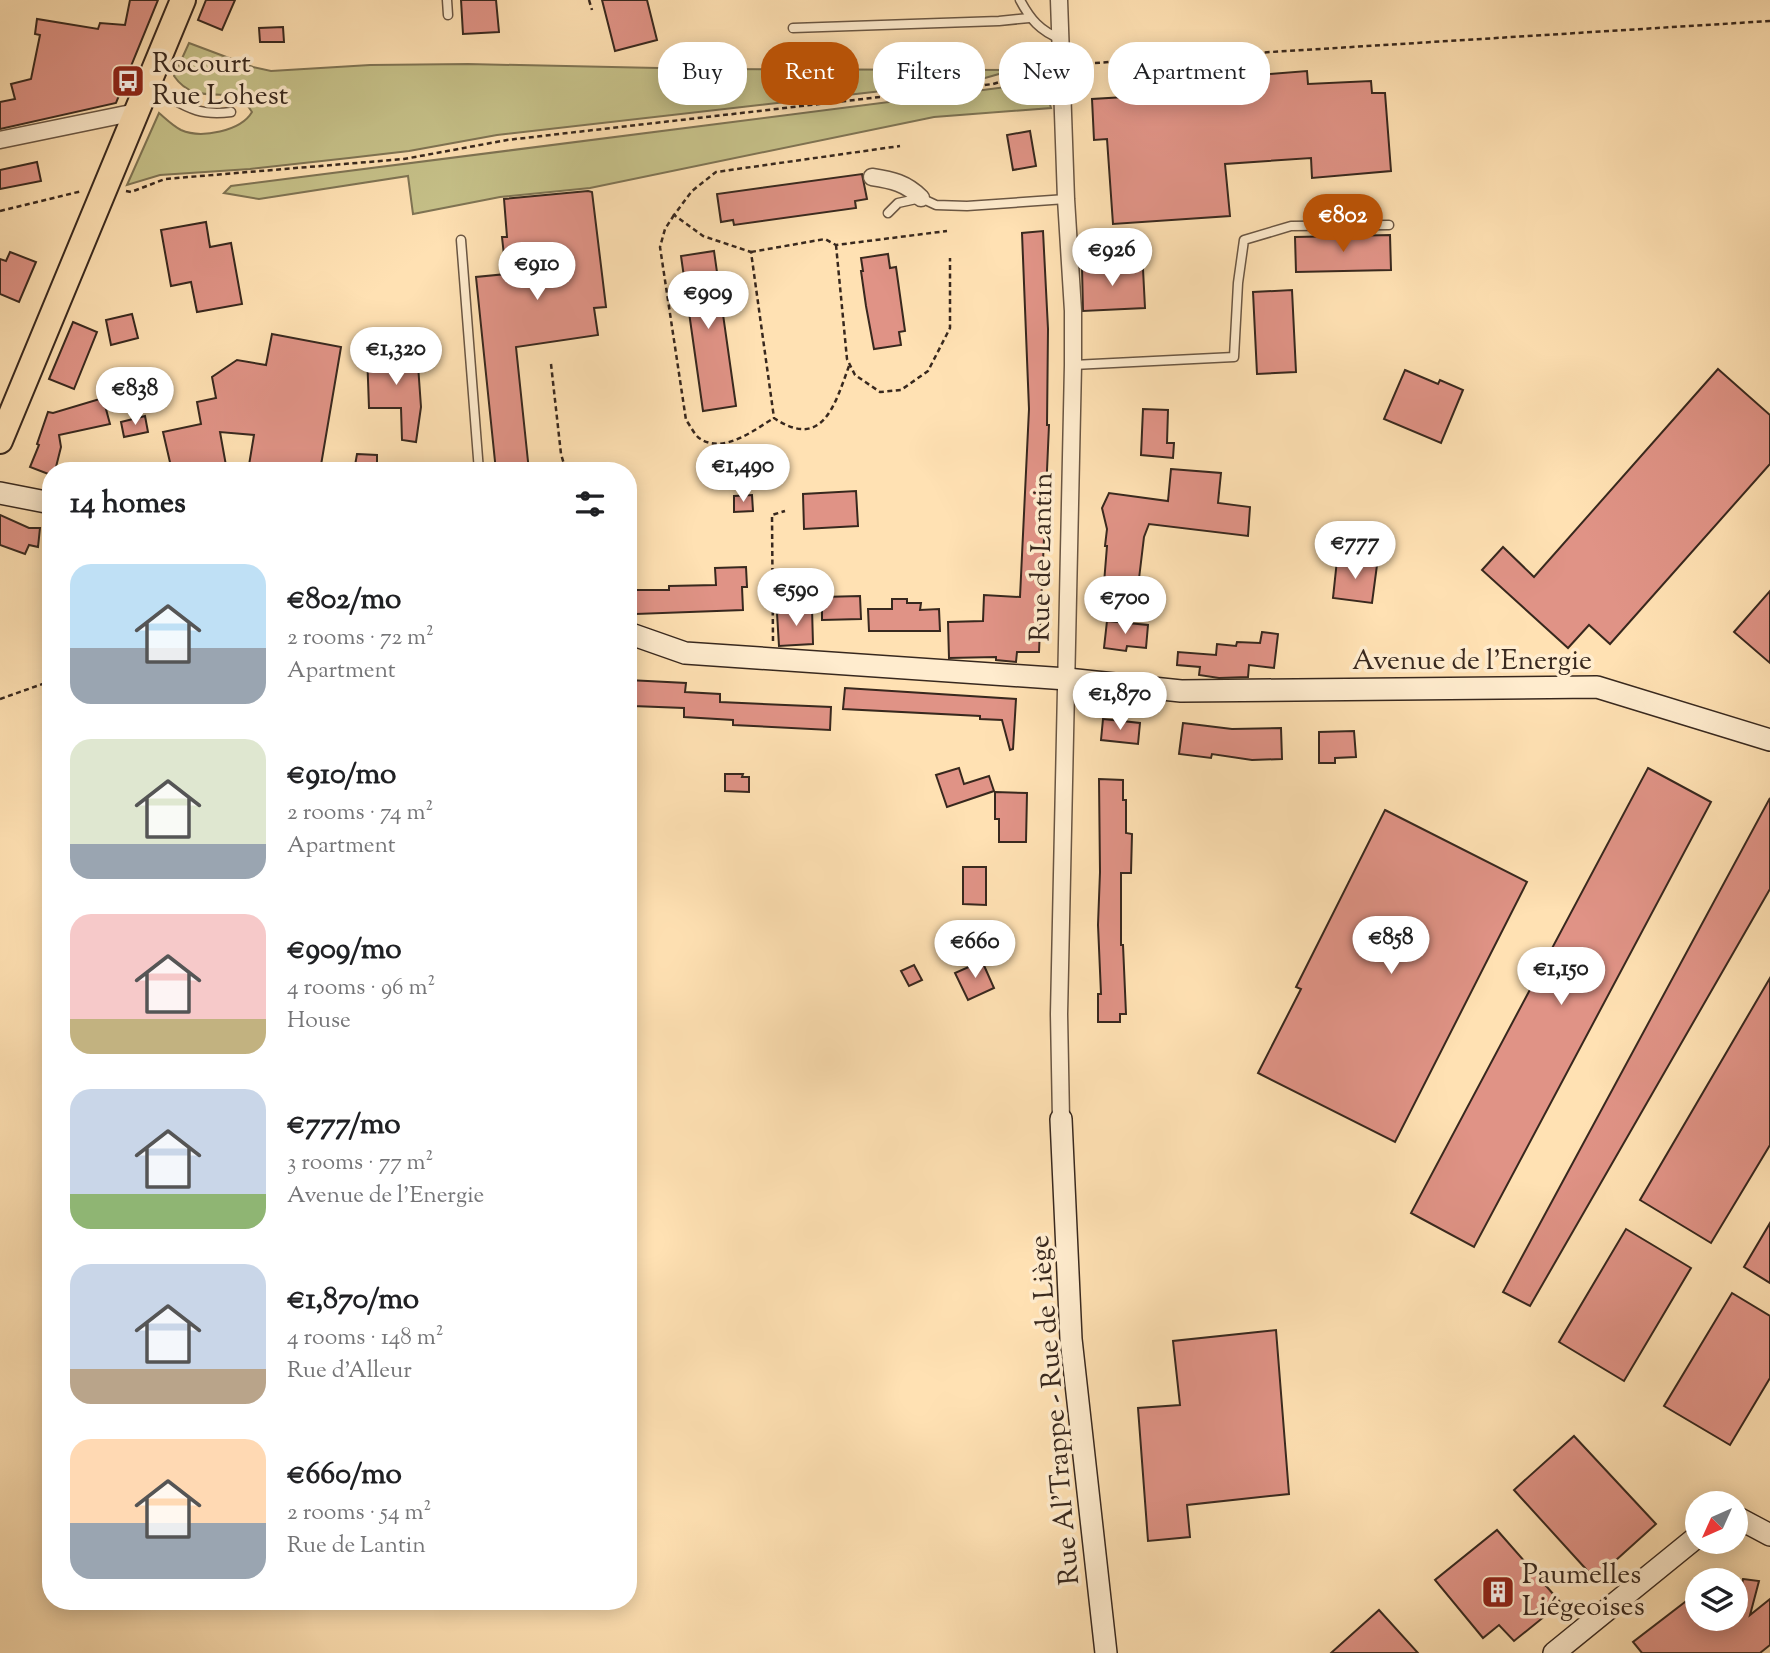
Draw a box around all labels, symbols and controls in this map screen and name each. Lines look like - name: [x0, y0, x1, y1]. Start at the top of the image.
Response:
- chip: Buy: [658, 42, 747, 105]
- chip: Rent: [761, 42, 859, 105]
- chip: Filters: [873, 42, 985, 105]
- chip: New: [999, 42, 1094, 105]
- chip: Apartment: [1108, 42, 1270, 105]
- place label: Rocourt Rue Lohest: [152, 45, 289, 117]
- bus stop icon: Rocourt Rue Lohest: [109, 62, 147, 100]
- pin: €802: [1302, 194, 1384, 254]
- text: €802: [1319, 200, 1367, 233]
- pin: €926: [1071, 229, 1153, 288]
- text: €926: [1088, 234, 1136, 267]
- pin: €910: [496, 243, 578, 302]
- text: €910: [514, 248, 560, 281]
- pin: €909: [667, 272, 749, 331]
- text: €909: [684, 277, 732, 310]
- pin: €1,320: [339, 328, 453, 387]
- text: €1,320: [366, 333, 426, 366]
- pin: €838: [94, 368, 176, 427]
- text: €838: [112, 373, 158, 406]
- pin: €1,490: [686, 444, 800, 504]
- text: €1,490: [712, 450, 774, 483]
- street label: Rue de Lantin: [1022, 472, 1064, 642]
- text: 14 homes: [70, 483, 186, 526]
- icon: filters: [571, 485, 609, 523]
- pin: €777: [1314, 522, 1396, 581]
- text: €777: [1331, 527, 1379, 560]
- pin: €590: [755, 568, 837, 628]
- text: €590: [773, 574, 819, 607]
- pin: €700: [1084, 576, 1166, 636]
- text: €802/mo: [287, 579, 401, 622]
- text: €700: [1100, 582, 1150, 615]
- icon: home: [126, 592, 210, 676]
- text: 2 rooms · 72 m²: [287, 622, 434, 655]
- street label: Avenue de l'Energie: [1352, 642, 1592, 682]
- text: Apartment: [287, 655, 396, 688]
- pin: €1,870: [1063, 672, 1177, 732]
- text: €1,870: [1089, 678, 1151, 711]
- text: €910/mo: [287, 754, 397, 797]
- icon: home: [126, 767, 210, 851]
- text: 2 rooms · 74 m²: [287, 797, 433, 830]
- text: Apartment: [287, 830, 396, 863]
- pin: €858: [1350, 916, 1432, 976]
- pin: €660: [934, 920, 1016, 980]
- text: €858: [1369, 922, 1414, 955]
- text: €660: [950, 926, 1000, 959]
- text: €909/mo: [287, 929, 402, 972]
- icon: home: [126, 942, 210, 1026]
- pin: €1,150: [1504, 948, 1618, 1007]
- text: €1,150: [1533, 953, 1589, 986]
- text: 4 rooms · 96 m²: [287, 972, 435, 1005]
- text: House: [287, 1005, 351, 1038]
- text: €777/mo: [287, 1104, 401, 1147]
- icon: home: [126, 1117, 210, 1201]
- text: 3 rooms · 77 m²: [287, 1147, 433, 1180]
- text: Avenue de l'Energie: [287, 1180, 484, 1213]
- street label: Rue Al'Trappe - Rue de Liège: [1021, 1233, 1091, 1587]
- text: €1,870/mo: [287, 1279, 419, 1322]
- icon: home: [126, 1292, 210, 1376]
- text: 4 rooms · 148 m²: [287, 1322, 444, 1355]
- text: Rue d'Alleur: [287, 1355, 412, 1388]
- text: €660/mo: [287, 1454, 402, 1497]
- icon: home: [126, 1467, 210, 1551]
- north arrow: [1685, 1491, 1748, 1554]
- map controls: [1685, 1491, 1748, 1631]
- text: 2 rooms · 54 m²: [287, 1497, 431, 1530]
- text: Rue de Lantin: [287, 1530, 426, 1563]
- place label: Paumelles Liégeoises: [1522, 1556, 1645, 1628]
- button: layers: [1685, 1568, 1748, 1631]
- building icon: Paumelles Liégeoises: [1479, 1573, 1517, 1611]

